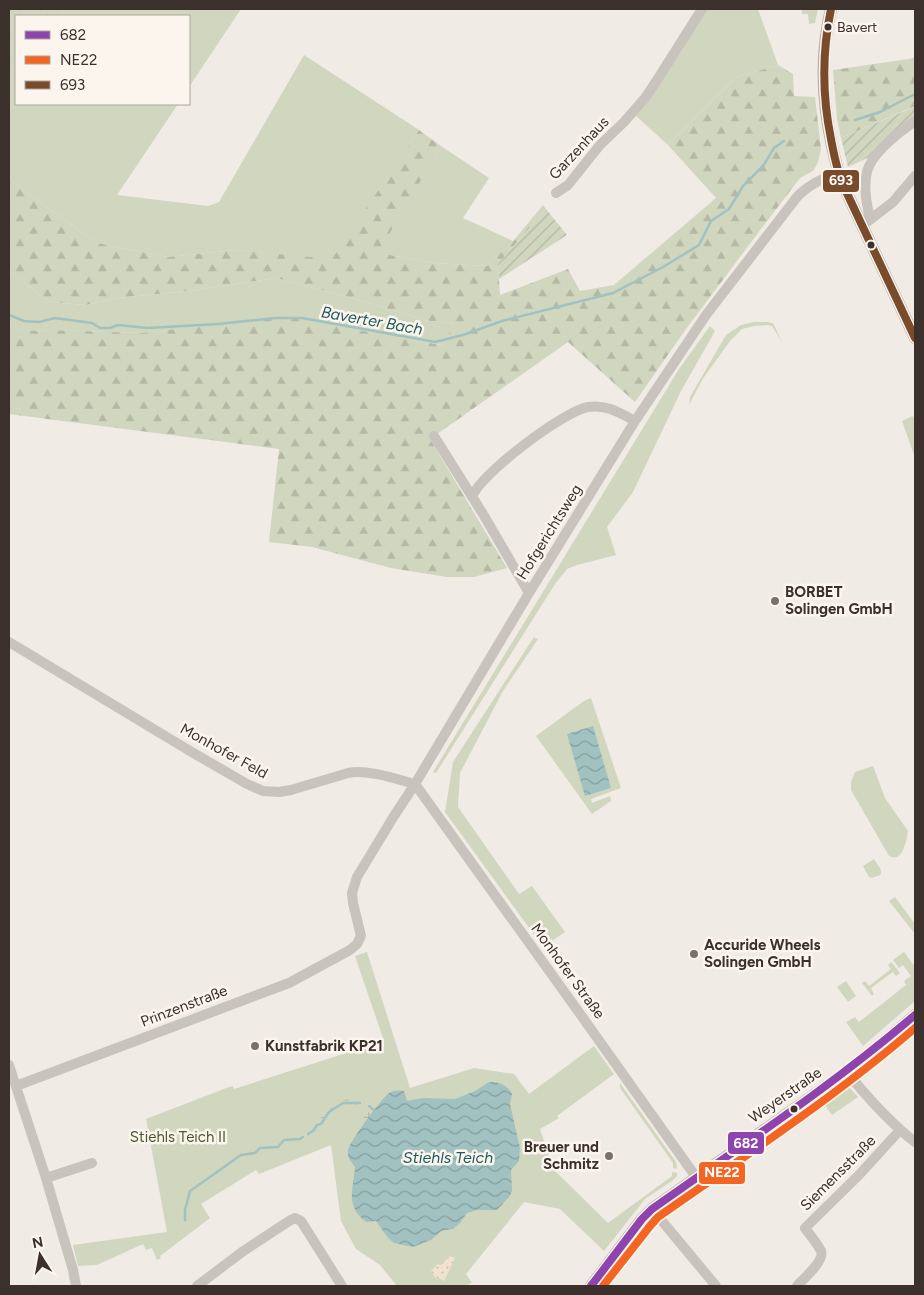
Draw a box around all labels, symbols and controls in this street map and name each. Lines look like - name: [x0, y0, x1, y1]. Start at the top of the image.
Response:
- legend: [15, 15, 190, 105]
- place label: Bavert: [837, 19, 877, 36]
- marker: Bavert: [823, 22, 833, 32]
- text: 682: [60, 26, 86, 44]
- text: NE22: [60, 51, 97, 69]
- text: 693: [60, 76, 85, 94]
- street label: Garzenhaus: [545, 113, 613, 183]
- line badge: 693: [822, 169, 860, 193]
- text: 693: [829, 172, 853, 189]
- unlabelled marker: [866, 240, 876, 250]
- water label: Baverter Bach: [320, 302, 424, 339]
- street label: Hofgerichtsweg: [513, 481, 585, 583]
- place label: BORBET Solingen GmbH: [785, 583, 893, 618]
- marker: BORBET Solingen GmbH: [769, 595, 781, 607]
- street label: Monhofer Feld: [177, 719, 271, 783]
- street label: Monhofer Straße: [527, 920, 609, 1022]
- place label: Accuride Wheels Solingen GmbH: [704, 936, 821, 971]
- marker: Accuride Wheels Solingen GmbH: [688, 948, 700, 960]
- street label: Prinzenstraße: [138, 981, 230, 1031]
- place label: Kunstfabrik KP21: [265, 1037, 383, 1055]
- marker: Kunstfabrik KP21: [249, 1040, 261, 1052]
- street label: Weyerstraße: [745, 1063, 825, 1127]
- unlabelled marker: [789, 1104, 799, 1114]
- park label: Stiehls Teich II: [130, 1128, 226, 1146]
- line badge: 682: [727, 1131, 765, 1155]
- street label: Siemensstraße: [797, 1132, 879, 1214]
- text: 682: [734, 1135, 758, 1152]
- place label: Breuer und Schmitz: [524, 1138, 599, 1173]
- water label: Stiehls Teich: [403, 1148, 493, 1167]
- marker: Breuer und Schmitz: [603, 1150, 615, 1162]
- line badge: NE22: [698, 1161, 746, 1185]
- text: NE22: [704, 1164, 740, 1181]
- north arrow: [15, 1230, 65, 1280]
- text: N: [31, 1233, 45, 1252]

